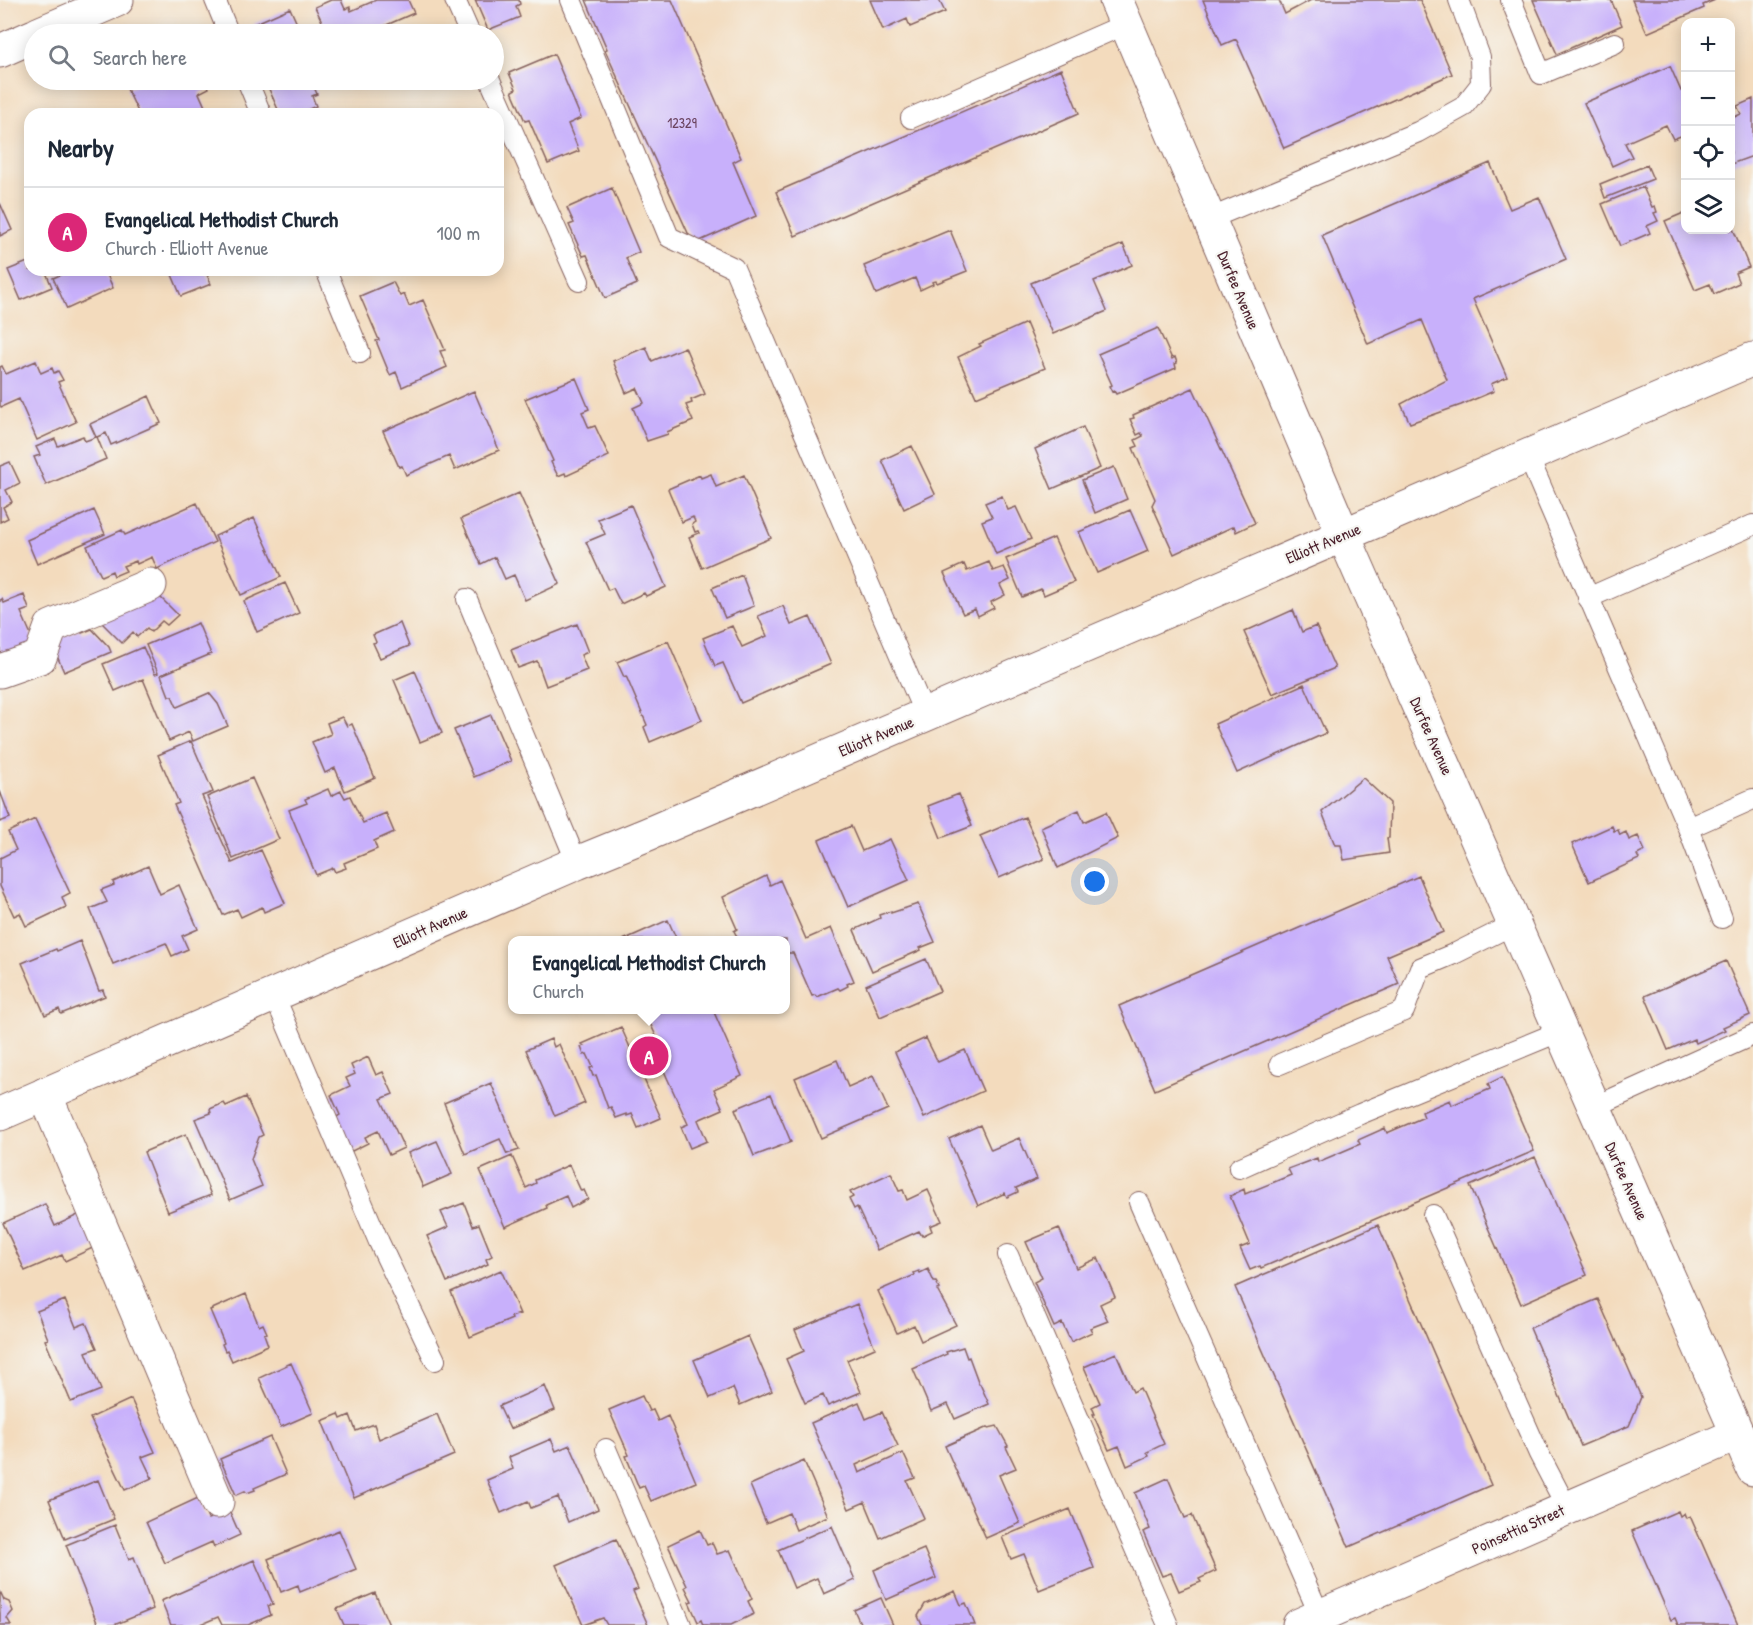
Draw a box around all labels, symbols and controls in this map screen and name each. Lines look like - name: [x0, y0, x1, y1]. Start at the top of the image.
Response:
- map controls: [1681, 18, 1735, 234]
- button: +: [1681, 18, 1735, 72]
- search box: [24, 24, 504, 90]
- icon: search: [45, 41, 78, 74]
- text: Search here: [93, 42, 187, 72]
- button: −: [1681, 72, 1735, 126]
- house number: 12329: [667, 113, 697, 132]
- button: locate: [1681, 126, 1735, 180]
- text: Nearby: [48, 130, 114, 165]
- button: layers: [1681, 180, 1735, 234]
- text: Evangelical Methodist Church: [105, 204, 338, 234]
- text: A: [63, 219, 72, 246]
- text: 100 m: [437, 219, 480, 246]
- text: Church · Elliott Avenue: [105, 234, 269, 261]
- street label: Durfee Avenue: [1213, 248, 1266, 333]
- street label: Elliott Avenue: [1282, 517, 1364, 569]
- street label: Durfee Avenue: [1405, 694, 1459, 779]
- street label: Elliott Avenue: [835, 710, 917, 762]
- your location: [1080, 867, 1109, 896]
- street label: Elliott Avenue: [389, 901, 471, 953]
- popup: [508, 936, 790, 1014]
- text: Evangelical Methodist Church: [533, 947, 765, 977]
- text: Church: [533, 977, 584, 1004]
- pin: A: [630, 1034, 668, 1078]
- street label: Durfee Avenue: [1600, 1139, 1654, 1224]
- street label: Poinsettia Street: [1468, 1499, 1568, 1559]

